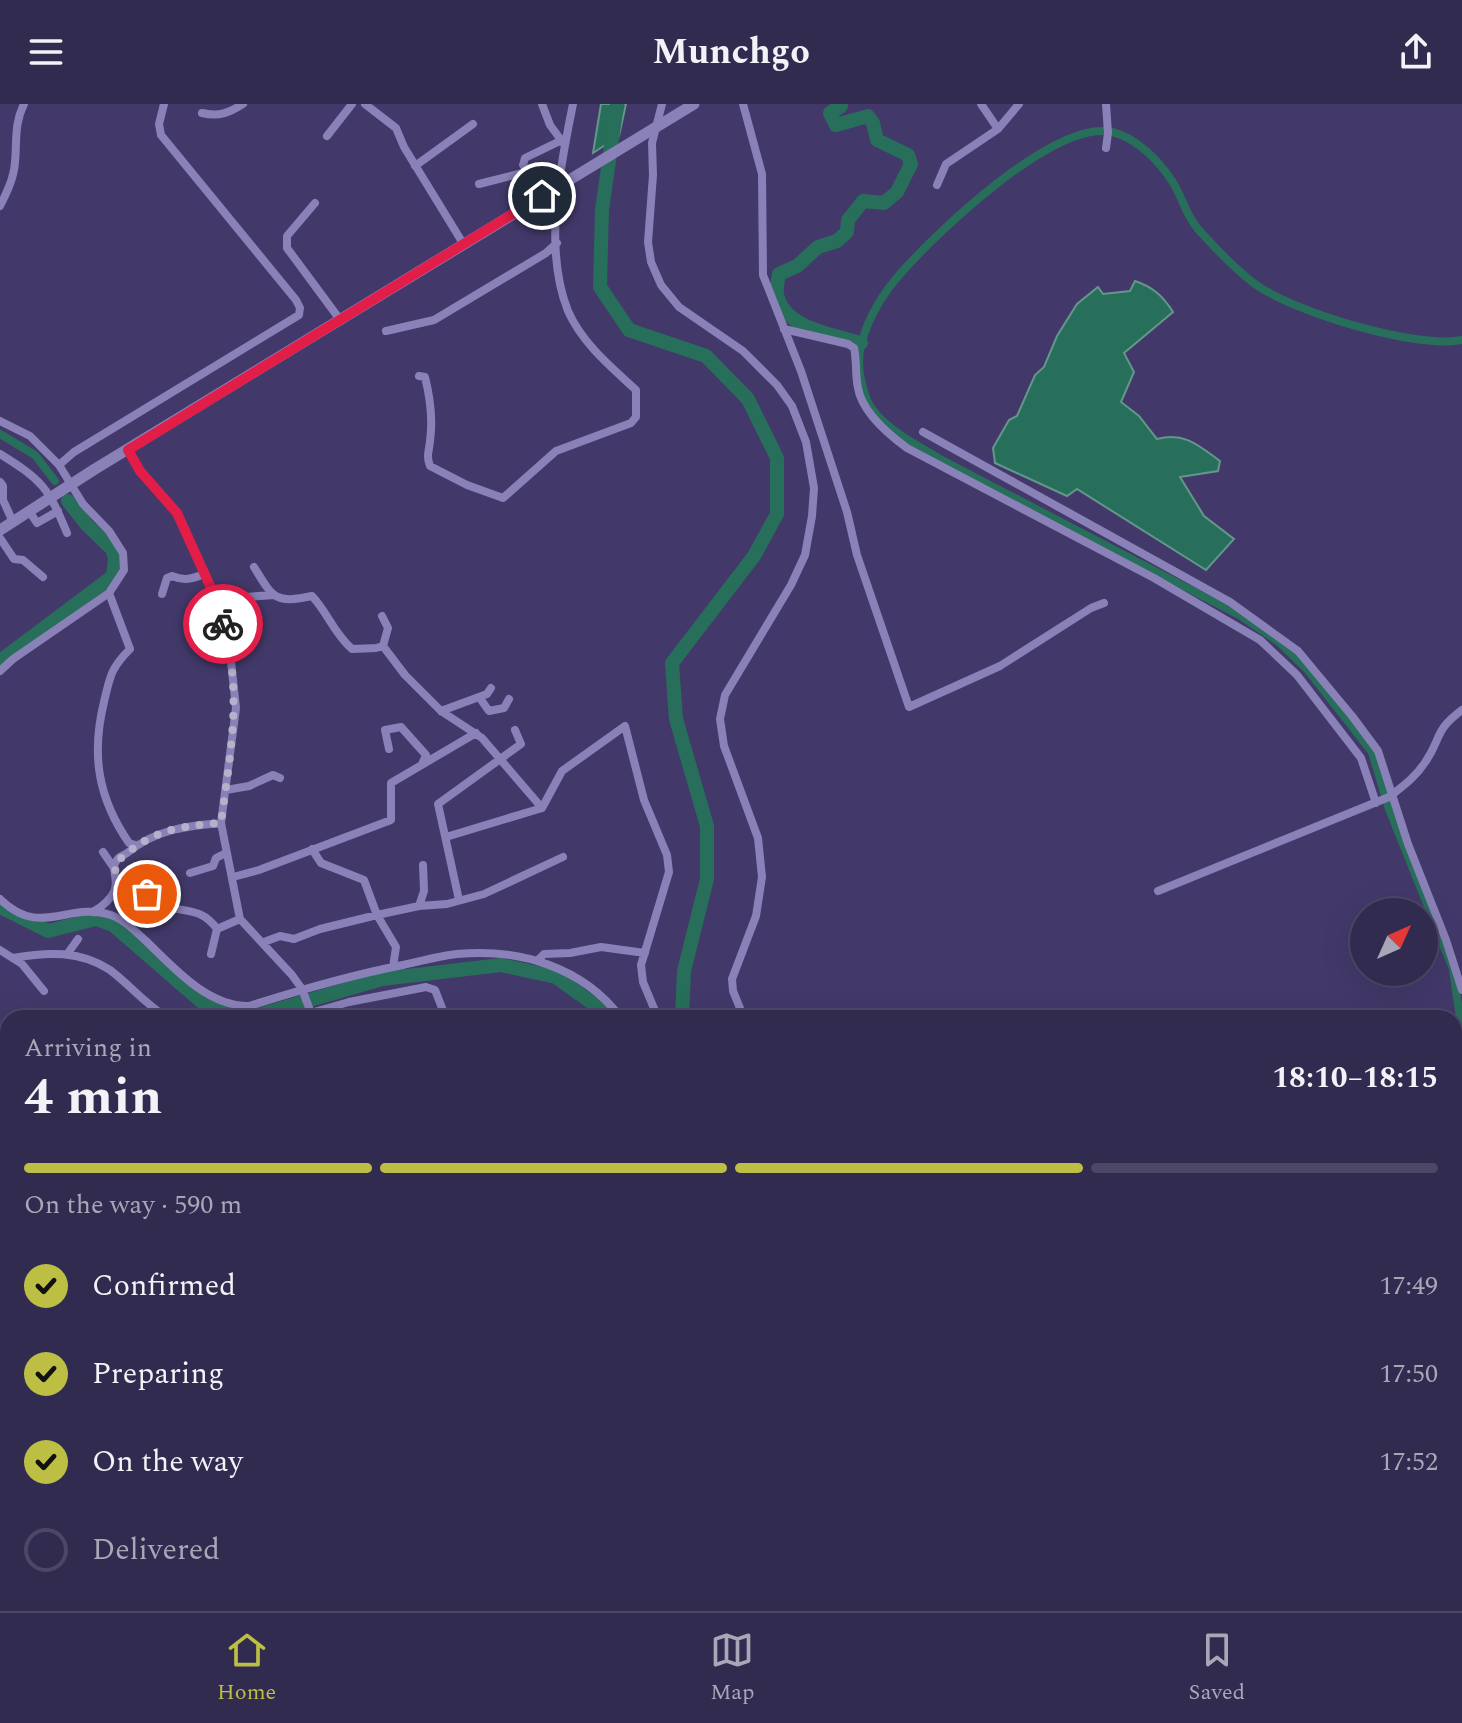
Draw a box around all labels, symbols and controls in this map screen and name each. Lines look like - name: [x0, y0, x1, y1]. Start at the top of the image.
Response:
- text: Munchgo: [652, 25, 810, 80]
- icon: menu: [24, 30, 68, 74]
- icon: share: [1394, 30, 1438, 74]
- pin: [508, 162, 576, 230]
- icon: home: [520, 174, 564, 218]
- courier: [183, 584, 263, 664]
- icon: bike: [201, 602, 245, 646]
- pin: [113, 860, 181, 928]
- icon: bag: [125, 872, 169, 916]
- north arrow: [1350, 898, 1438, 986]
- map controls: [1350, 898, 1438, 986]
- text: Arriving in: [24, 1028, 152, 1068]
- text: 18:10–18:15: [1272, 1055, 1438, 1101]
- text: 4 min: [24, 1058, 162, 1137]
- text: On the way · 590 m: [24, 1185, 242, 1225]
- text: Confirmed: [92, 1263, 236, 1309]
- icon: check: [24, 1264, 68, 1308]
- text: 17:49: [1379, 1266, 1438, 1306]
- text: Preparing: [92, 1351, 224, 1397]
- icon: check: [24, 1352, 68, 1396]
- text: 17:50: [1379, 1354, 1438, 1394]
- text: On the way: [92, 1439, 243, 1485]
- icon: check: [24, 1440, 68, 1484]
- text: 17:52: [1379, 1442, 1438, 1482]
- text: Delivered: [92, 1527, 220, 1573]
- tab: Home: [217, 1628, 276, 1709]
- tab: Map: [710, 1628, 755, 1709]
- tab: Saved: [1189, 1628, 1245, 1709]

